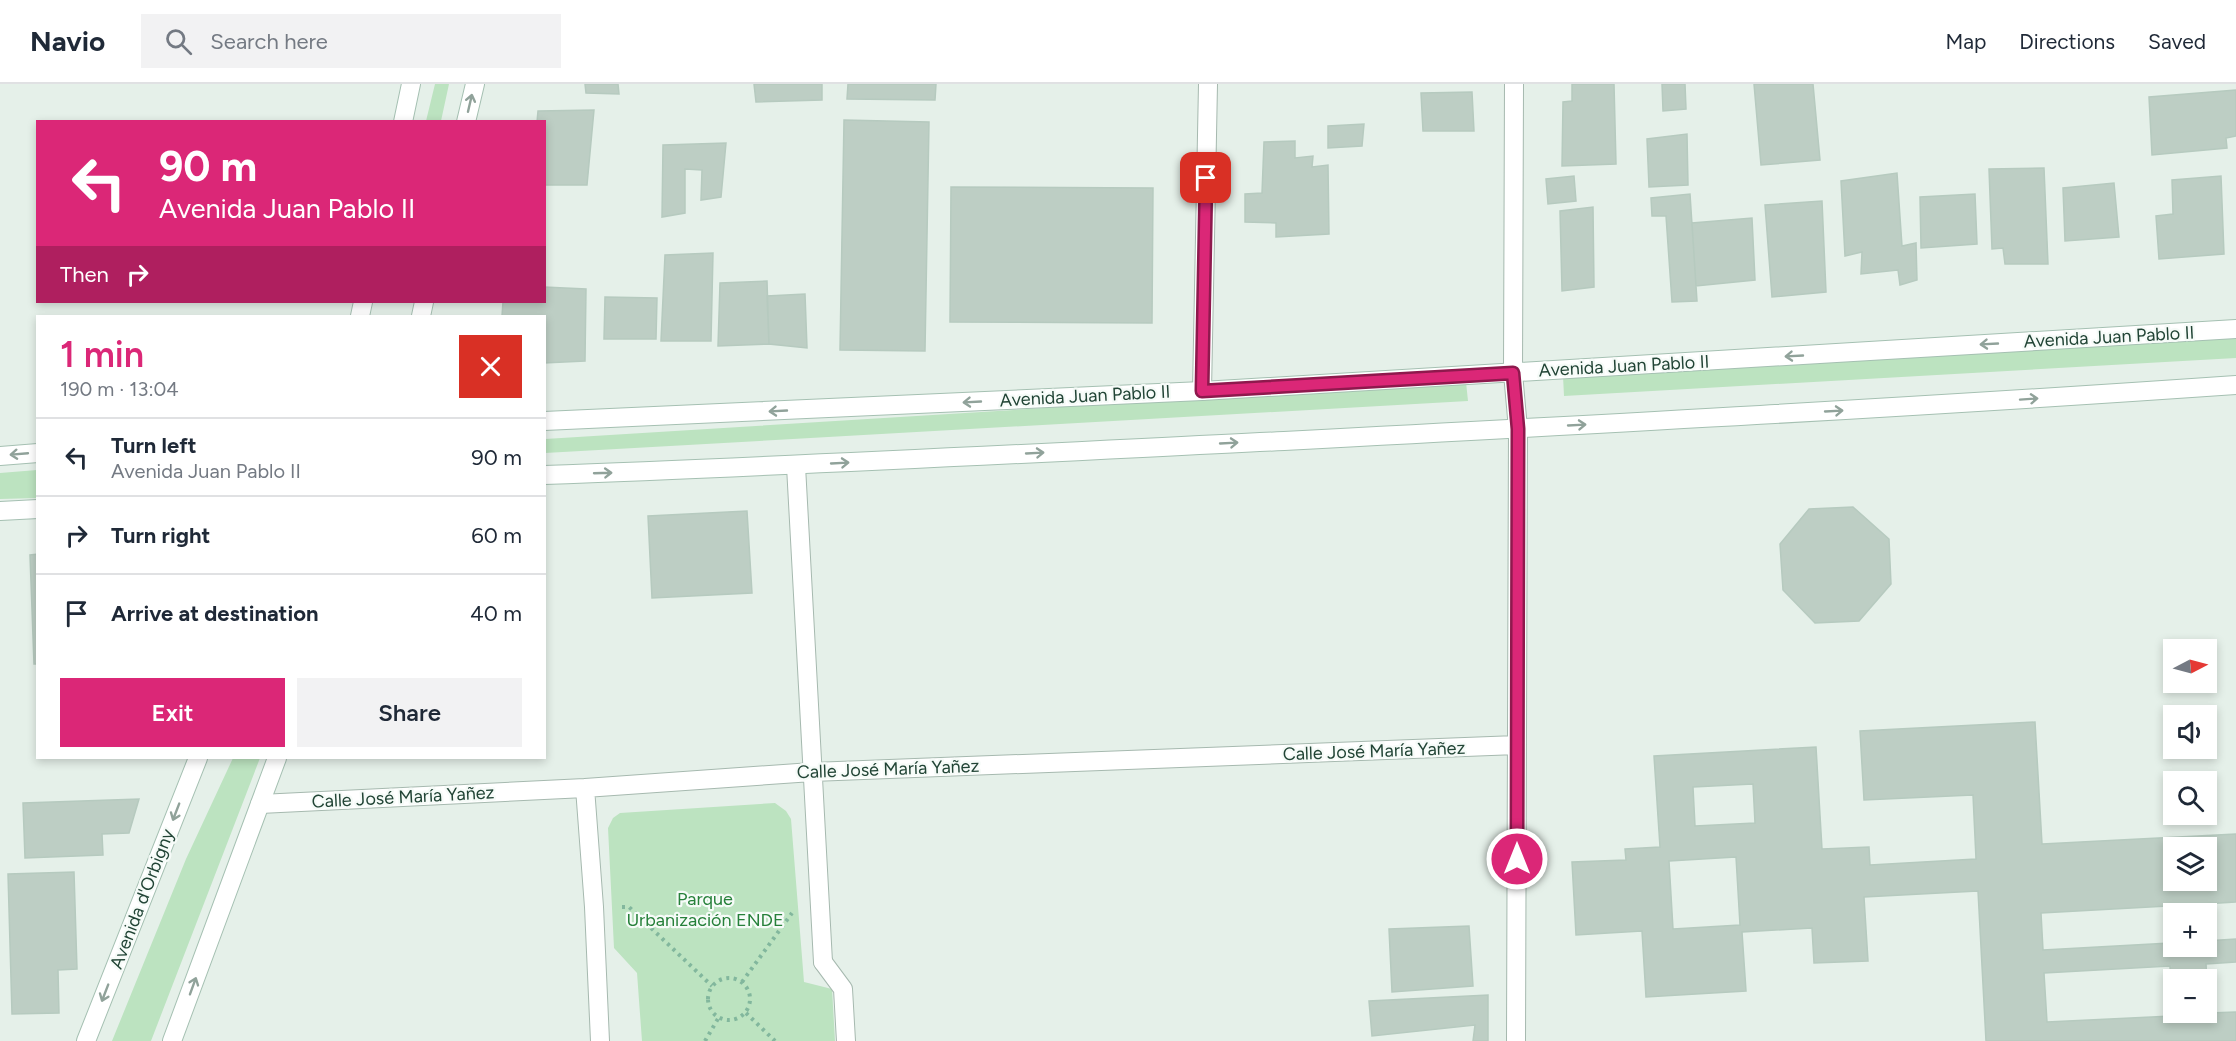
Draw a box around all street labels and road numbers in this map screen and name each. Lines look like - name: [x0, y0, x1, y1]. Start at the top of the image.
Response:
- street label: Avenida Juan Pablo II: [2023, 322, 2195, 352]
- street label: Avenida Juan Pablo II: [1538, 351, 1710, 381]
- street label: Avenida Juan Pablo II: [999, 381, 1171, 411]
- street label: Calle José María Yañez: [1282, 737, 1466, 765]
- street label: Calle José María Yañez: [796, 755, 980, 783]
- street label: Calle José María Yañez: [311, 781, 495, 813]
- street label: Avenida d'Orbigny: [105, 825, 179, 972]

